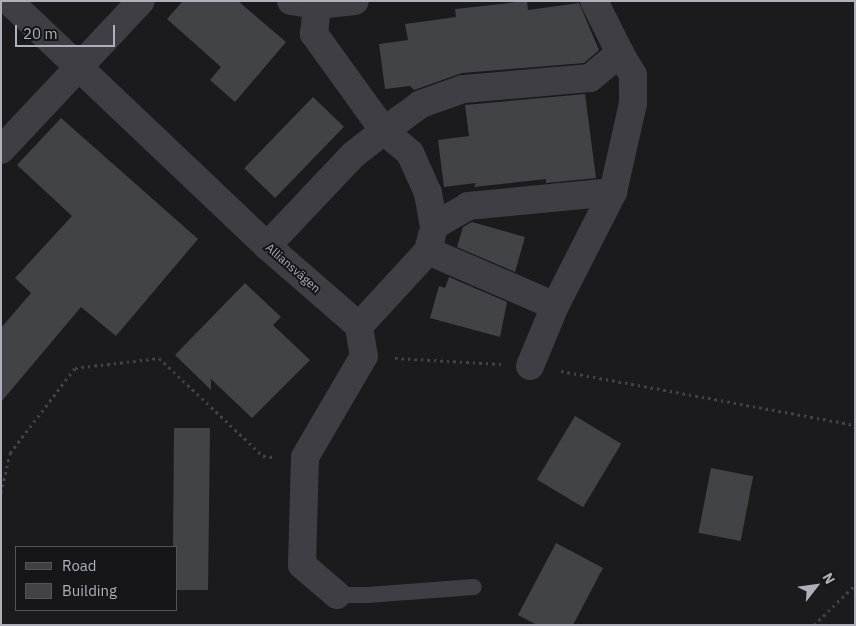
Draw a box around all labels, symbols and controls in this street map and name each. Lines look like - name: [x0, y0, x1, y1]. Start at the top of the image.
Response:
- scale bar: [18, 15, 118, 47]
- text: 20 m: [23, 24, 58, 43]
- street label: Alliansvägen: [263, 240, 323, 296]
- legend: [15, 546, 178, 611]
- text: Road: [62, 556, 97, 575]
- north arrow: [791, 561, 841, 611]
- text: N: [819, 570, 839, 587]
- text: Building: [62, 581, 117, 600]

